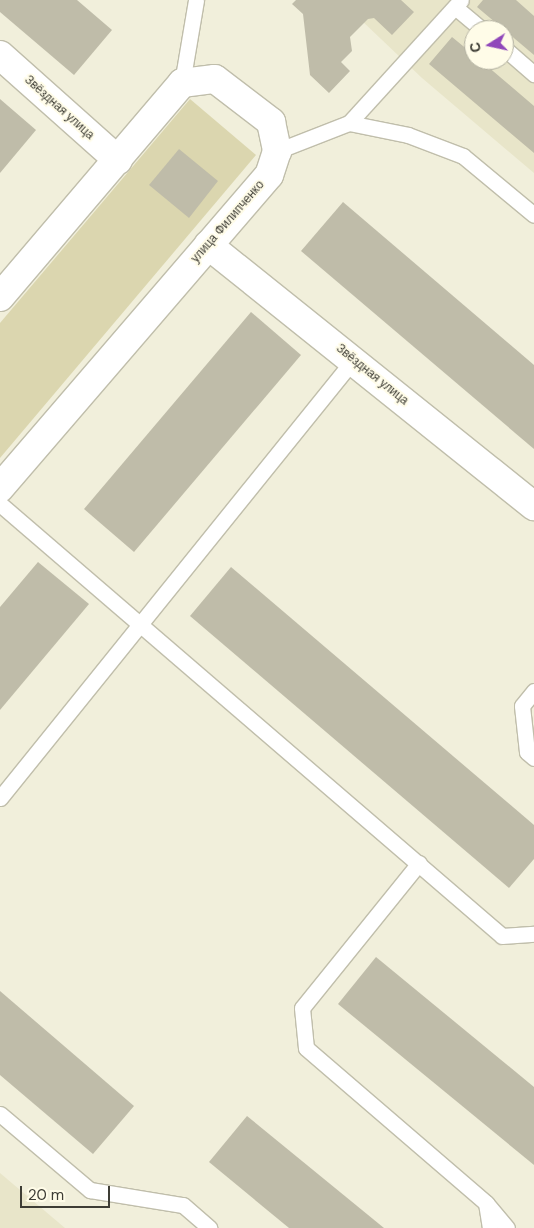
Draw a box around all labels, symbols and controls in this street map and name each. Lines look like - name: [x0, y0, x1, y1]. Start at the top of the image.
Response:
- north arrow: [464, 20, 514, 70]
- text: С: [465, 41, 485, 54]
- street label: Звёздная улица: [21, 73, 97, 143]
- street label: улица Филипченко: [189, 178, 267, 266]
- street label: Звёздная улица: [333, 342, 411, 408]
- scale bar: [22, 1176, 112, 1208]
- text: 20 m: [28, 1185, 64, 1205]

